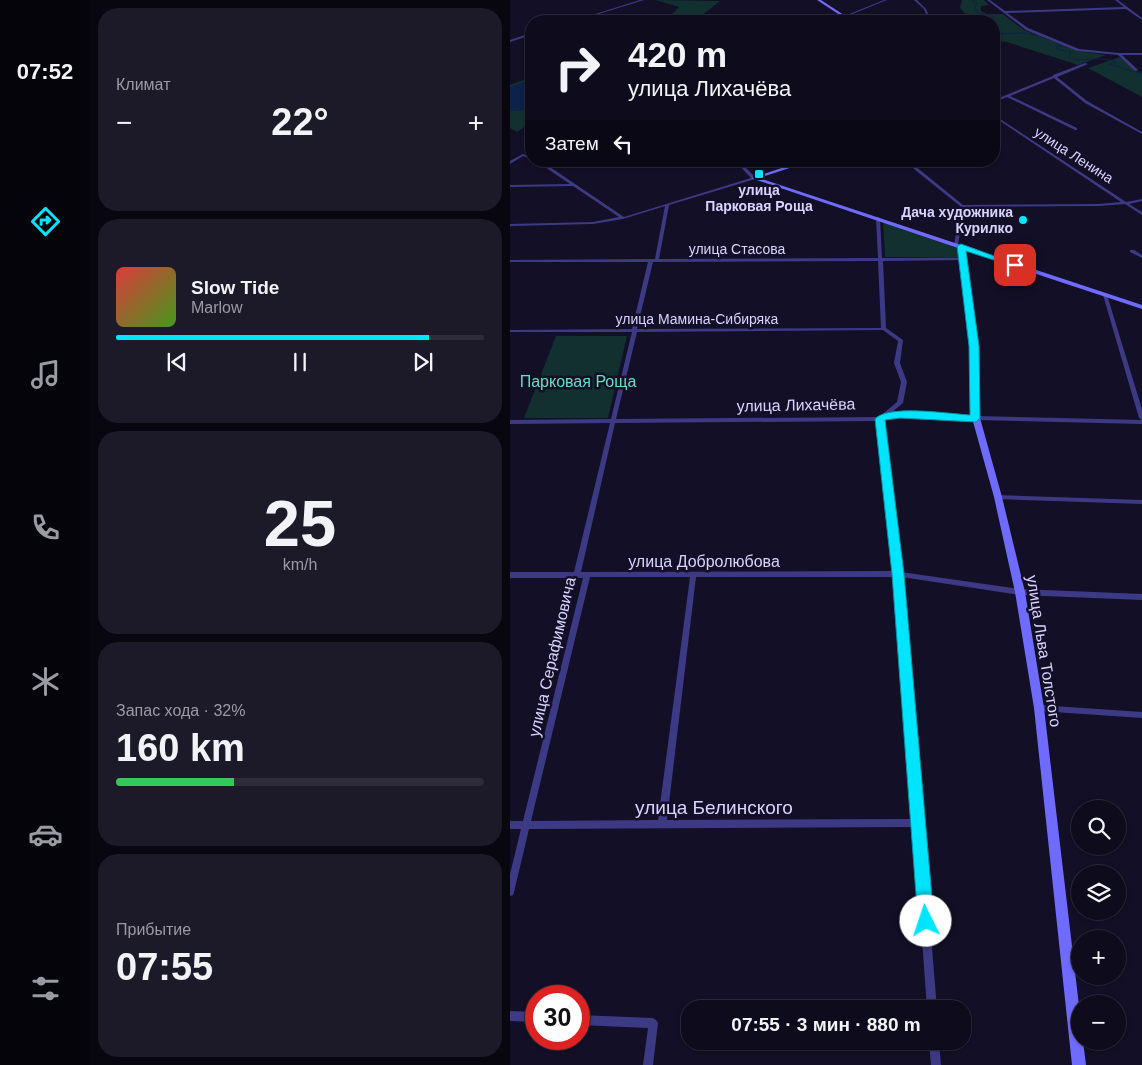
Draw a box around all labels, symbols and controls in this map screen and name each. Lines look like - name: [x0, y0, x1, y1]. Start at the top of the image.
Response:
- icon: right: [545, 35, 610, 100]
- text: 420 m: [628, 35, 727, 74]
- text: 07:52: [17, 59, 73, 84]
- text: Климат: [116, 76, 170, 93]
- text: улица Лихачёва: [628, 76, 791, 101]
- text: 22°: [271, 101, 329, 143]
- text: −: [116, 107, 132, 138]
- text: +: [468, 107, 484, 138]
- street label: улица Ленина: [1032, 124, 1116, 186]
- icon: left: [609, 130, 637, 158]
- text: Затем: [545, 133, 599, 154]
- marker: улица Парковая Роща: [753, 168, 765, 180]
- place label: улица Парковая Роща: [705, 182, 813, 214]
- icon: directions: [28, 204, 63, 239]
- place label: Дача художника Курилко: [901, 204, 1013, 236]
- marker: Дача художника Курилко: [1017, 214, 1029, 226]
- street label: улица Стасова: [689, 241, 785, 257]
- pin: [994, 244, 1036, 286]
- icon: arrive: [1001, 251, 1029, 279]
- text: Slow Tide: [191, 277, 279, 298]
- text: Marlow: [191, 299, 243, 316]
- street label: улица Мамина-Сибиряка: [616, 311, 779, 327]
- icon: previous: [163, 348, 191, 376]
- icon: pause: [286, 348, 314, 376]
- icon: next: [409, 348, 437, 376]
- icon: music: [28, 357, 63, 392]
- park label: Парковая Роща: [520, 373, 636, 390]
- street label: улица Лихачёва: [737, 395, 856, 415]
- text: 25: [264, 487, 336, 560]
- icon: phone: [28, 510, 63, 545]
- street label: улица Добролюбова: [628, 553, 780, 570]
- text: km/h: [283, 556, 317, 573]
- street label: улица Льва Толстого: [1024, 574, 1064, 728]
- street label: улица Серафимовича: [525, 575, 579, 738]
- icon: climate: [28, 664, 63, 699]
- text: Запас хода · 32%: [116, 702, 245, 719]
- text: 160 km: [116, 727, 245, 769]
- street label: улица Белинского: [635, 797, 793, 818]
- map controls: [1071, 800, 1126, 1050]
- button: search: [1071, 800, 1126, 855]
- icon: car: [28, 817, 63, 852]
- button: layers: [1071, 865, 1126, 920]
- position arrow: [899, 894, 951, 946]
- text: Прибытие: [116, 921, 191, 938]
- button: +: [1071, 930, 1126, 985]
- text: 07:55: [116, 946, 213, 988]
- icon: filters: [28, 971, 63, 1006]
- speed limit sign: 30: [525, 985, 590, 1050]
- button: −: [1071, 995, 1126, 1050]
- text: 07:55 · 3 мин · 880 m: [731, 1014, 921, 1035]

